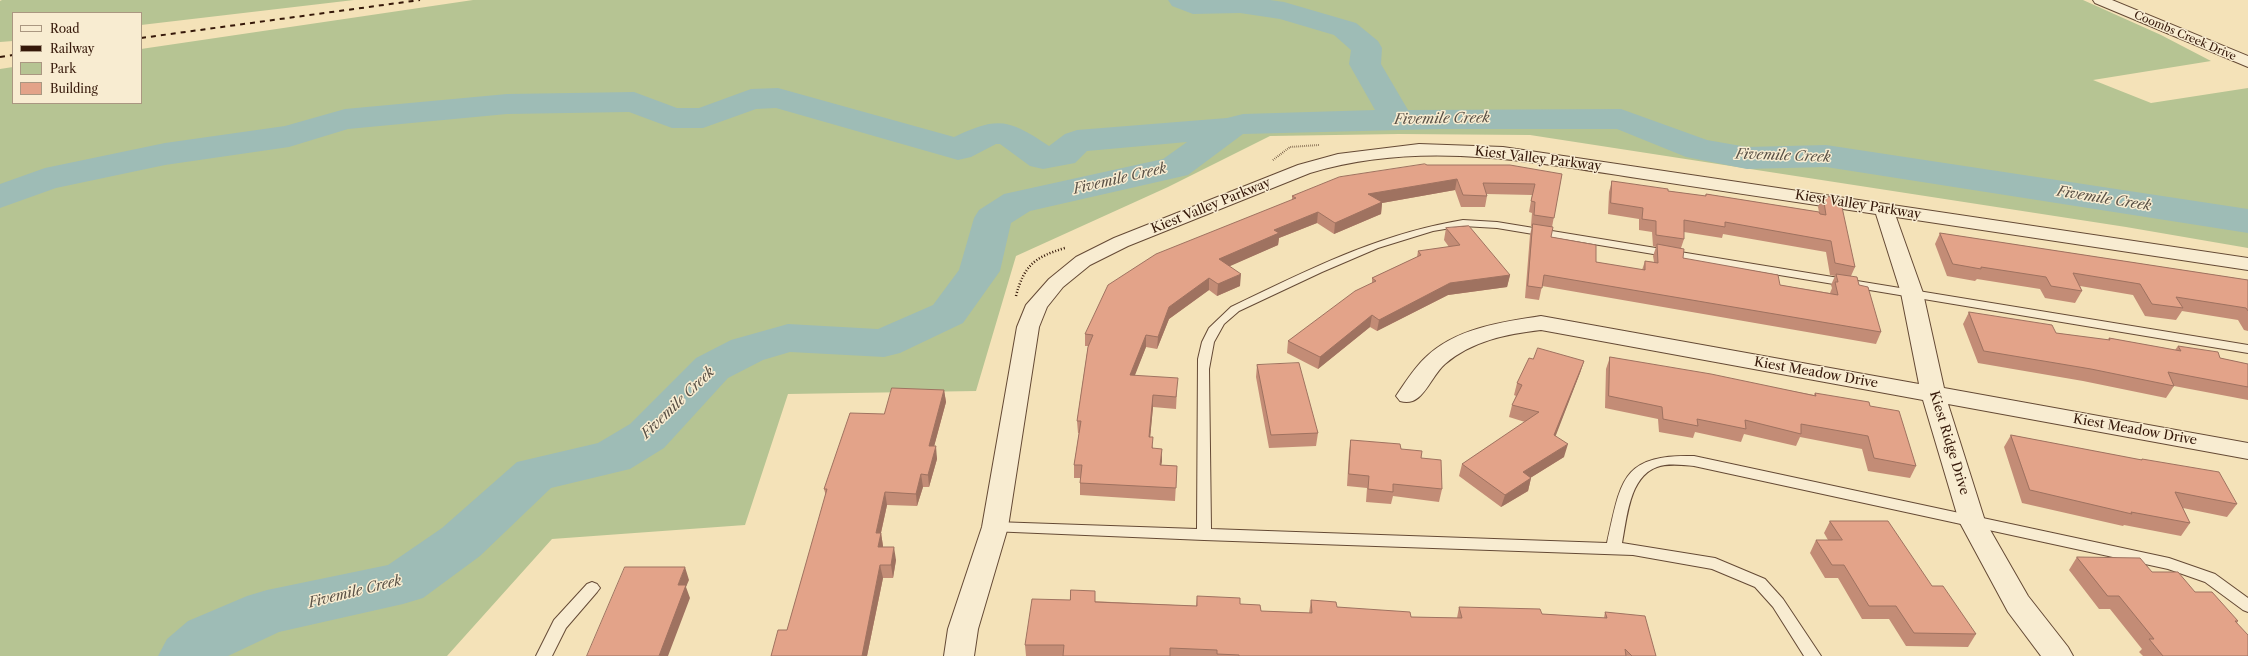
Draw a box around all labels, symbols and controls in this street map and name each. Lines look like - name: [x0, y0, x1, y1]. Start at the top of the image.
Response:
- street label: Coombs Creek Drive: [2132, 8, 2238, 64]
- legend: [12, 12, 142, 104]
- text: Road: [50, 21, 80, 36]
- text: Railway: [50, 41, 95, 56]
- text: Park: [50, 61, 76, 76]
- text: Building: [50, 81, 98, 96]
- water label: Fivemile Creek: [1394, 110, 1490, 128]
- street label: Kiest Valley Parkway: [1474, 143, 1602, 175]
- water label: Fivemile Creek: [1735, 146, 1831, 166]
- water label: Fivemile Creek: [1072, 160, 1168, 198]
- street label: Kiest Valley Parkway: [1149, 175, 1273, 237]
- water label: Fivemile Creek: [2056, 183, 2152, 215]
- street label: Kiest Valley Parkway: [1794, 187, 1922, 223]
- street label: Kiest Meadow Drive: [1753, 354, 1879, 392]
- water label: Fivemile Creek: [638, 364, 718, 442]
- street label: Kiest Ridge Drive: [1926, 389, 1972, 497]
- street label: Kiest Meadow Drive: [2072, 411, 2198, 449]
- water label: Fivemile Creek: [307, 572, 403, 612]

